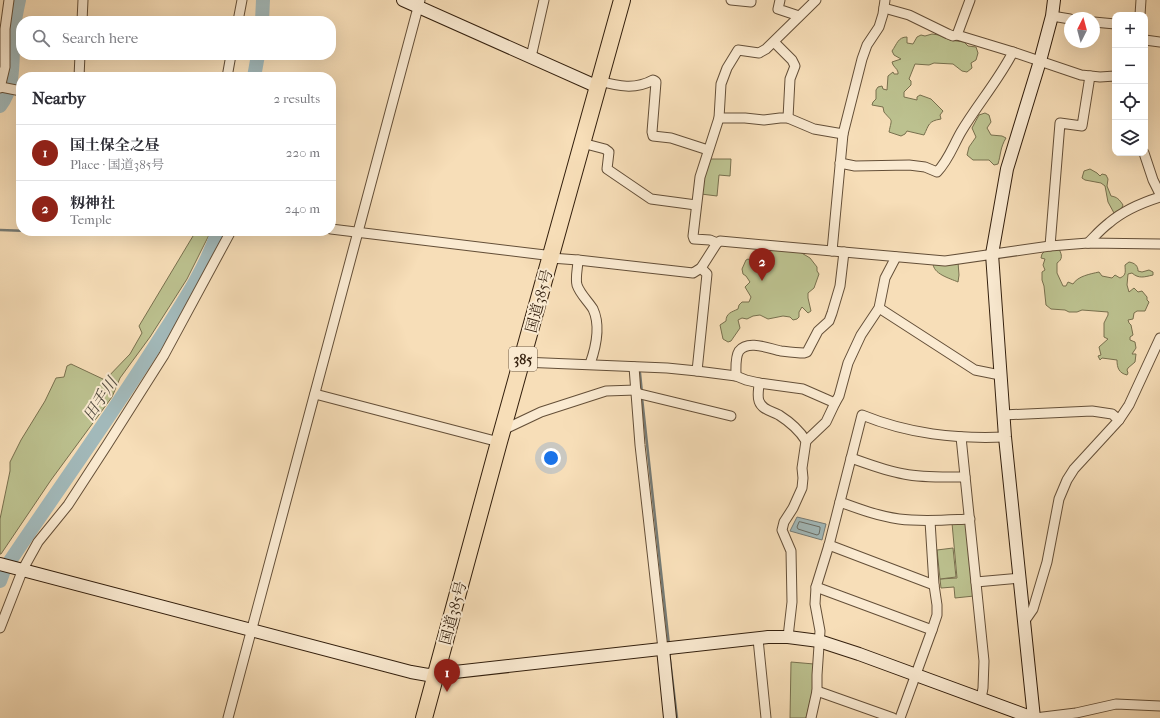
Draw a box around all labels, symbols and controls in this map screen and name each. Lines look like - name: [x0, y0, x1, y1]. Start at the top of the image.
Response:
- north arrow: [1064, 12, 1100, 48]
- map controls: [1112, 12, 1148, 156]
- button: +: [1112, 12, 1148, 48]
- search box: [16, 16, 336, 60]
- icon: search: [30, 27, 52, 49]
- text: Search here: [62, 29, 138, 47]
- button: −: [1112, 48, 1148, 84]
- button: locate: [1112, 84, 1148, 120]
- text: Nearby: [32, 88, 86, 108]
- text: 2 results: [274, 91, 320, 106]
- button: layers: [1112, 120, 1148, 156]
- text: 国土保全之昼: [70, 136, 160, 154]
- text: 1: [43, 145, 47, 160]
- text: 220 m: [286, 145, 320, 160]
- text: Place · 国道385号: [70, 157, 164, 172]
- text: 籾神社: [70, 194, 115, 212]
- text: 2: [42, 201, 48, 216]
- text: 240 m: [285, 201, 320, 216]
- text: Temple: [70, 212, 112, 227]
- pin: 2: [749, 248, 775, 281]
- street label: 国道385号: [522, 267, 556, 335]
- road number: 385: [509, 347, 537, 371]
- water label: 田手川: [79, 372, 122, 424]
- your location: [541, 448, 561, 468]
- street label: 国道385号: [436, 579, 470, 647]
- pin: 1: [434, 659, 460, 692]

